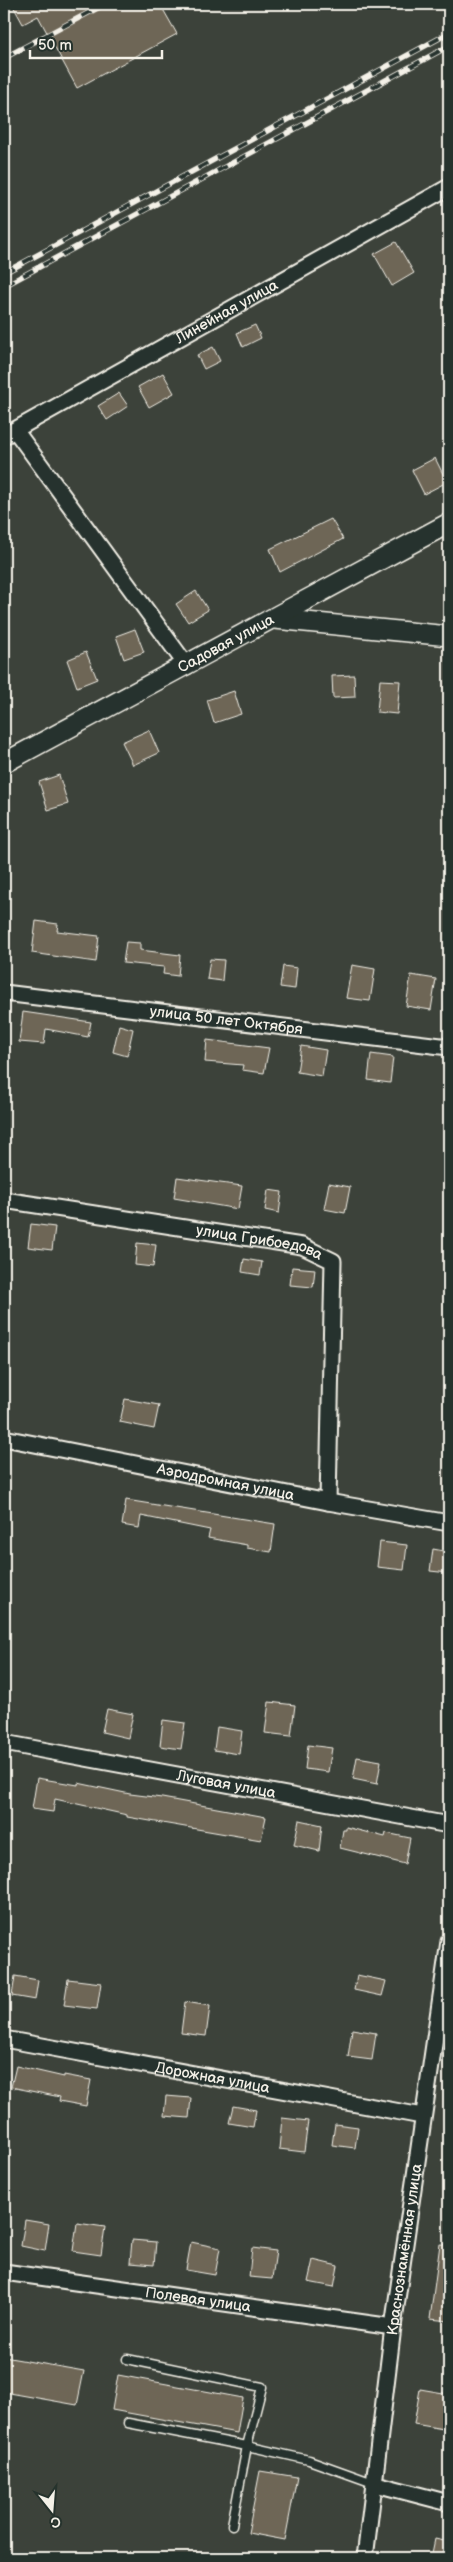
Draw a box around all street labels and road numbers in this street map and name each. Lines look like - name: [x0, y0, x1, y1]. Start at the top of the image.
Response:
- street label: Линейная улица: [171, 275, 281, 348]
- street label: Садовая улица: [174, 610, 277, 677]
- street label: улица 50 лет Октября: [149, 1001, 304, 1039]
- street label: улица Грибоедова: [195, 1220, 326, 1264]
- street label: Аэродромная улица: [155, 1459, 296, 1505]
- street label: Луговая улица: [174, 1765, 278, 1802]
- street label: Дорожная улица: [154, 2058, 272, 2097]
- street label: Краснознамённая улица: [383, 2162, 426, 2336]
- street label: Полевая улица: [144, 2283, 252, 2316]

